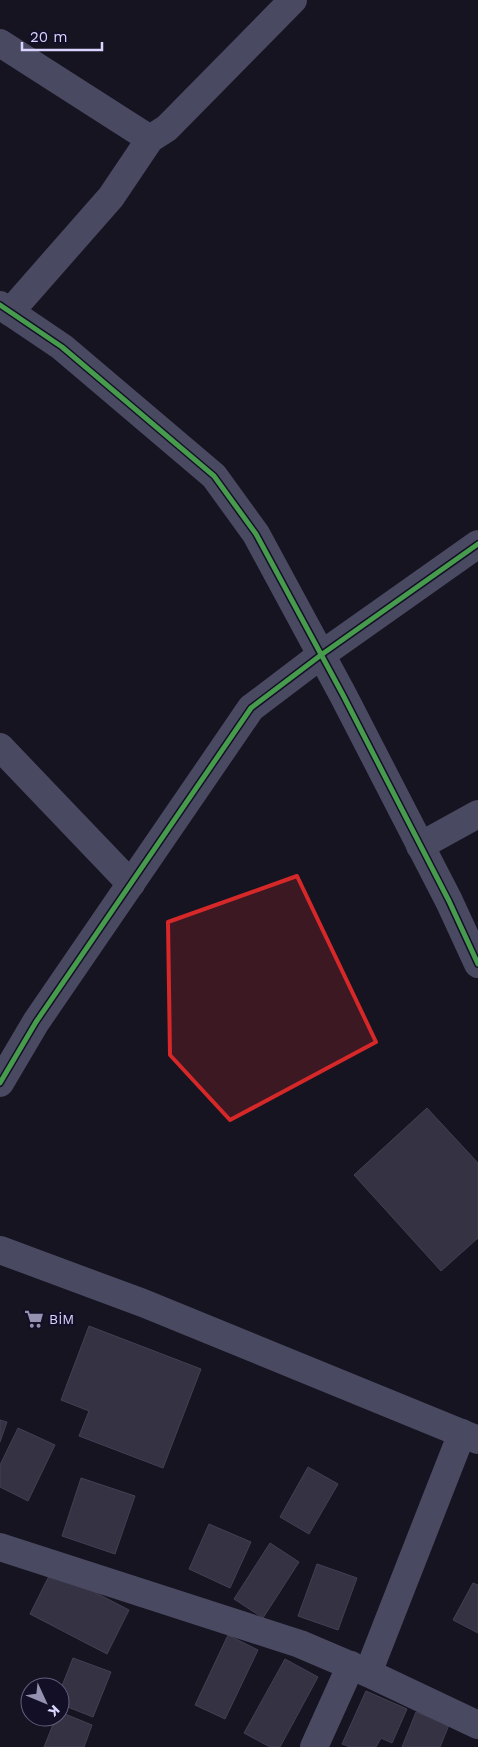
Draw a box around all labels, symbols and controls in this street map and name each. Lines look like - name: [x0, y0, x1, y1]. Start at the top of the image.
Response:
- scale bar: [22, 20, 102, 52]
- text: 20 m: [30, 28, 68, 46]
- supermarket icon: BİM: [23, 1308, 45, 1330]
- place label: BİM: [49, 1311, 74, 1327]
- north arrow: [20, 1677, 70, 1727]
- text: K: [45, 1702, 63, 1720]

